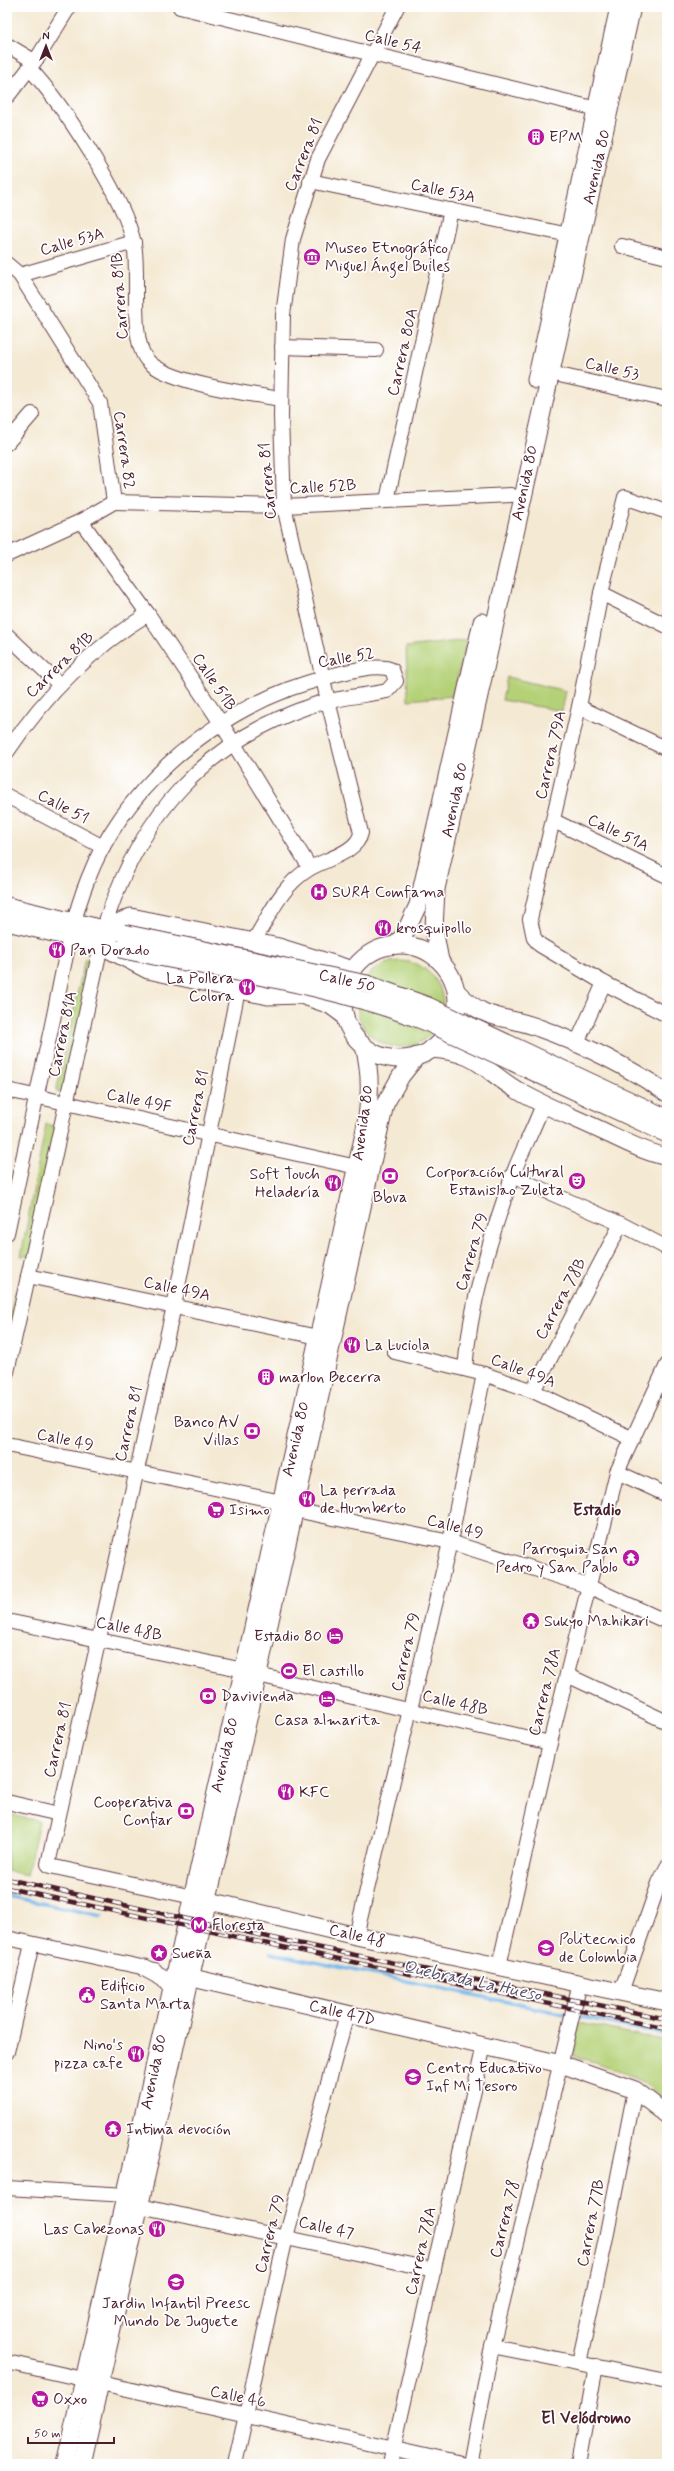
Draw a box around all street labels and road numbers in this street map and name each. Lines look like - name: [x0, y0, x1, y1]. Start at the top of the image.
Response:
- street label: Calle 54: [362, 25, 424, 59]
- street label: Carrera 81: [280, 115, 328, 195]
- street label: Avenida 80: [578, 128, 616, 206]
- street label: Calle 53A: [409, 174, 477, 208]
- street label: Calle 53A: [38, 223, 106, 261]
- street label: Carrera 81B: [106, 252, 134, 340]
- street label: Carrera 80A: [383, 306, 423, 398]
- street label: Calle 53: [583, 353, 641, 385]
- street label: Carrera 82: [108, 410, 140, 490]
- street label: Carrera 81: [254, 442, 282, 520]
- street label: Avenida 80: [507, 444, 543, 522]
- street label: Calle 52B: [289, 475, 357, 499]
- street label: Carrera 81B: [21, 627, 99, 703]
- street label: Calle 52: [316, 643, 376, 673]
- street label: Calle 51B: [187, 649, 241, 715]
- street label: Carrera 79A: [531, 708, 571, 802]
- street label: Avenida 80: [437, 761, 473, 839]
- street label: Calle 51: [34, 785, 92, 829]
- street label: Calle 51A: [584, 809, 652, 857]
- street label: Calle 50: [317, 964, 377, 998]
- street label: Carrera 81A: [44, 989, 82, 1079]
- street label: Carrera 81: [178, 1068, 214, 1148]
- street label: Calle 49F: [104, 1084, 174, 1118]
- street label: Avenida 80: [347, 1084, 379, 1162]
- street label: Carrera 79: [451, 1210, 493, 1294]
- street label: Carrera 78B: [531, 1254, 591, 1344]
- street label: Calle 49A: [142, 1272, 212, 1306]
- street label: Calle 49A: [487, 1349, 559, 1393]
- street label: Carrera 81: [110, 1384, 148, 1464]
- street label: Avenida 80: [277, 1400, 315, 1478]
- street label: Calle 49: [35, 1424, 95, 1456]
- street label: Calle 49: [424, 1509, 486, 1545]
- street label: Carrera 79: [387, 1610, 425, 1694]
- street label: Calle 48B: [94, 1612, 164, 1646]
- street label: Carrera 78A: [524, 1646, 566, 1738]
- street label: Calle 48B: [420, 1685, 490, 1721]
- street label: Carrera 81: [39, 1700, 77, 1780]
- street label: Avenida 80: [206, 1716, 244, 1794]
- street label: Calle 48: [327, 1919, 387, 1953]
- street label: Calle 47D: [307, 1995, 377, 2031]
- street label: Avenida 80: [136, 2033, 172, 2111]
- street label: Carrera 77B: [572, 2177, 610, 2269]
- street label: Carrera 78: [485, 2178, 525, 2260]
- street label: Carrera 79: [250, 2192, 290, 2276]
- street label: Carrera 78A: [401, 2205, 441, 2297]
- street label: Calle 47: [296, 2211, 356, 2245]
- street label: Calle 46: [208, 2381, 268, 2413]

